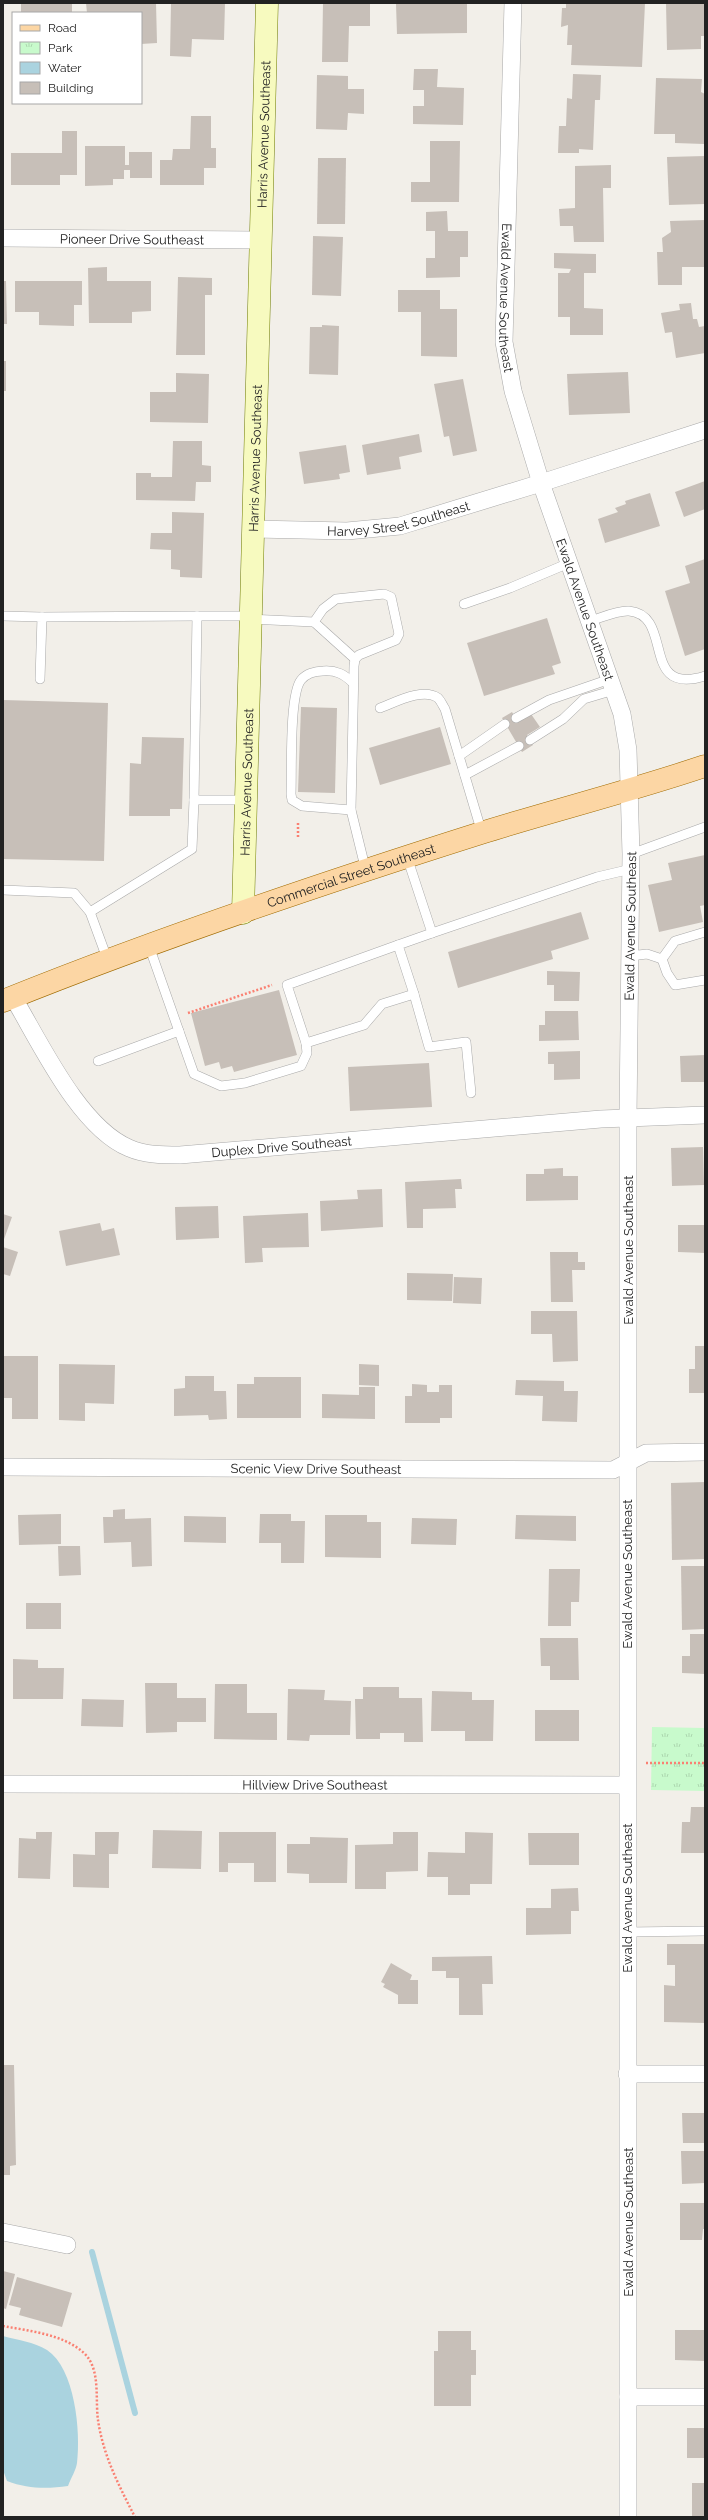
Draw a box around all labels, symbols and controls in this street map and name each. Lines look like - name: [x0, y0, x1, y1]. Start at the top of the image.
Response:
- legend: [12, 12, 142, 104]
- text: Road: [48, 21, 77, 35]
- text: Park: [48, 41, 73, 55]
- street label: Harris Avenue Southeast: [255, 60, 273, 208]
- text: Water: [48, 61, 82, 75]
- text: Building: [48, 81, 94, 95]
- street label: Ewald Avenue Southeast: [496, 223, 517, 374]
- street label: Pioneer Drive Southeast: [60, 231, 205, 248]
- street label: Harris Avenue Southeast: [246, 384, 265, 532]
- street label: Harvey Street Southeast: [327, 498, 472, 539]
- street label: Ewald Avenue Southeast: [553, 537, 617, 683]
- street label: Harris Avenue Southeast: [238, 707, 256, 856]
- street label: Commercial Street Southeast: [265, 841, 438, 911]
- street label: Ewald Avenue Southeast: [622, 851, 639, 1001]
- street label: Duplex Drive Southeast: [211, 1133, 353, 1160]
- street label: Ewald Avenue Southeast: [621, 1175, 636, 1325]
- street label: Scenic View Drive Southeast: [231, 1461, 402, 1477]
- street label: Ewald Avenue Southeast: [620, 1499, 635, 1649]
- street label: Hillview Drive Southeast: [242, 1777, 388, 1793]
- street label: Ewald Avenue Southeast: [620, 1823, 635, 1973]
- street label: Ewald Avenue Southeast: [621, 2147, 636, 2297]

